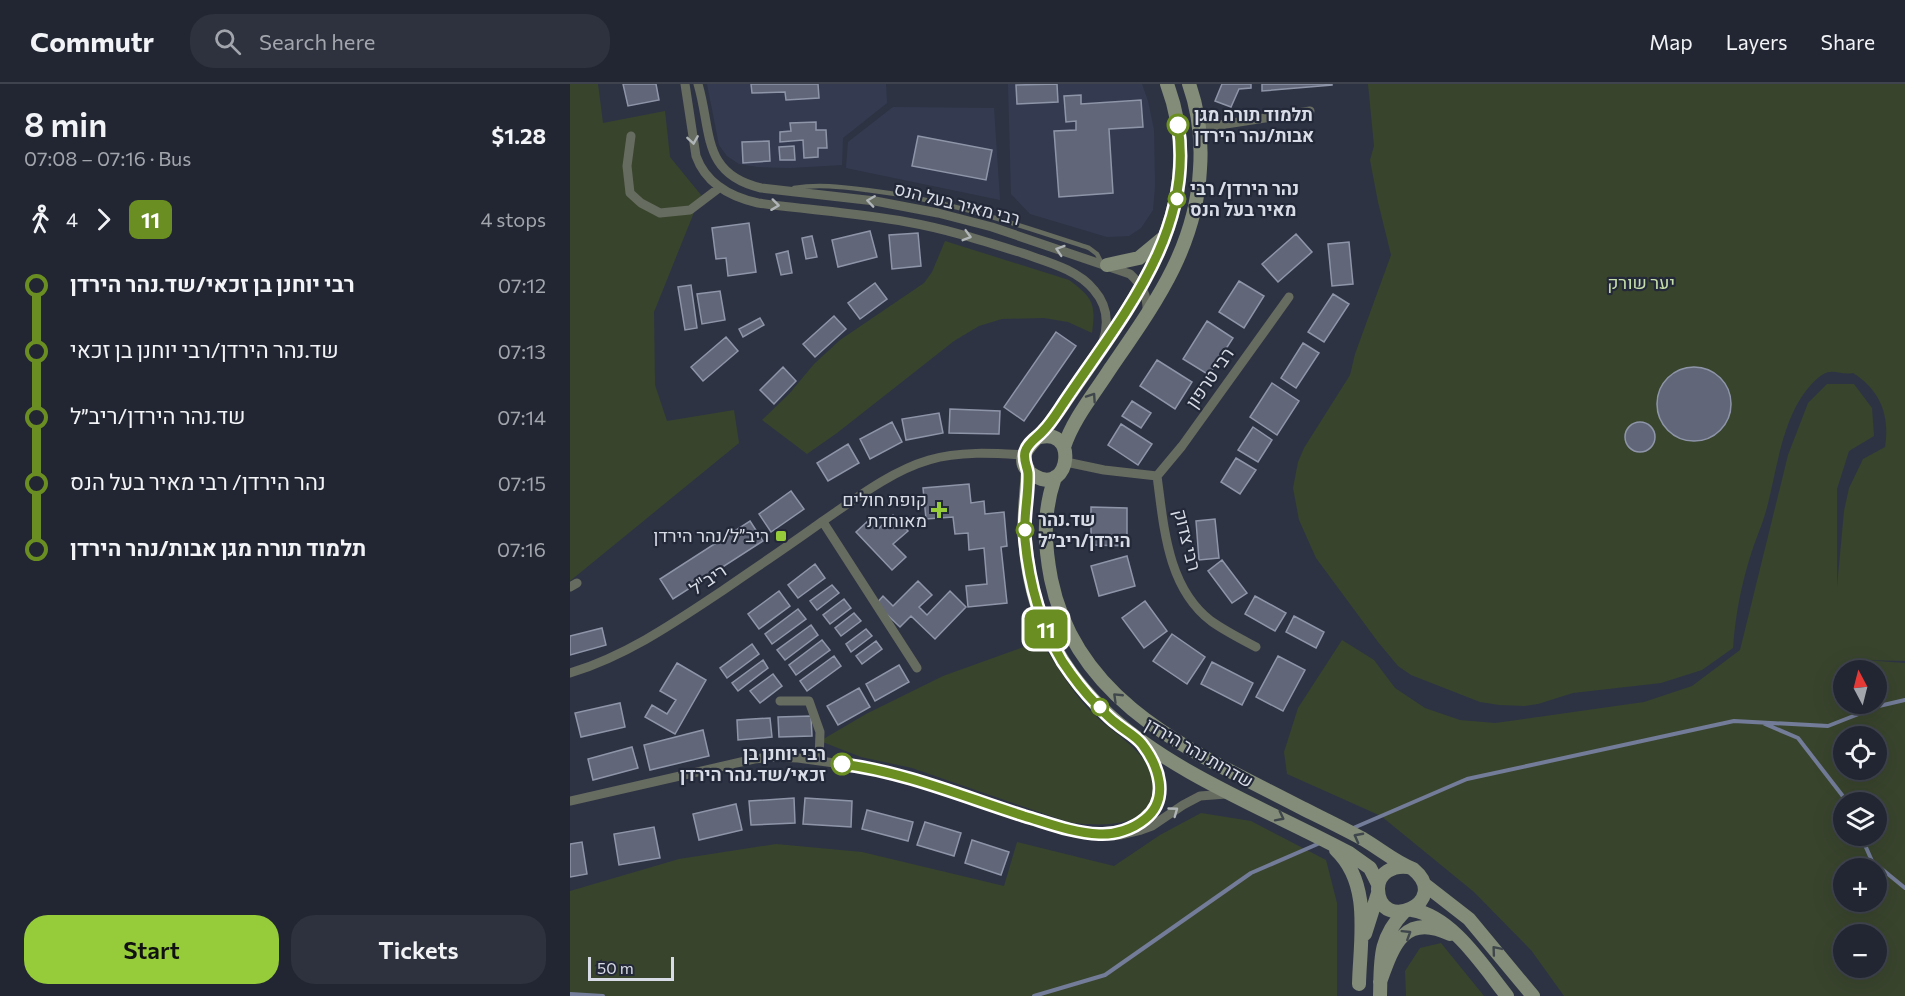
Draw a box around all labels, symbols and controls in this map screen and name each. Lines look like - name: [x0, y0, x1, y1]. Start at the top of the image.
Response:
- search box: [190, 14, 610, 68]
- text: Commutr: [30, 24, 154, 58]
- icon: search: [211, 25, 244, 58]
- text: Search here: [259, 28, 375, 55]
- text: Map: [1649, 29, 1693, 54]
- text: Layers: [1726, 29, 1788, 54]
- text: Share: [1821, 29, 1875, 54]
- text: 8 min: [24, 103, 107, 144]
- place label: תלמוד תורה מגן אבות/נהר הירדן: [1194, 103, 1314, 146]
- marker: תלמוד תורה מגן אבות/נהר הירדן: [1167, 114, 1189, 136]
- text: $1.28: [492, 122, 546, 149]
- one-way arrow: [687, 135, 699, 144]
- text: 07:08 – 07:16 · Bus: [24, 146, 191, 170]
- street label: רבי מאיר בעל הנס: [892, 177, 1023, 229]
- place label: נהר הירדן/ רבי מאיר בעל הנס: [1190, 177, 1299, 220]
- marker: נהר הירדן/ רבי מאיר בעל הנס: [1168, 190, 1186, 208]
- one-way arrow: [867, 195, 876, 208]
- one-way arrow: [770, 199, 779, 211]
- icon: walk: [24, 203, 57, 236]
- icon: forward: [87, 203, 120, 236]
- text: 4: [66, 207, 78, 231]
- text: 11: [141, 207, 160, 232]
- text: 4 stops: [480, 207, 546, 231]
- one-way arrow: [961, 229, 972, 241]
- one-way arrow: [1055, 244, 1066, 257]
- text: רבי יוחנן בן זכאי/שד.נהר הירדן: [70, 270, 355, 297]
- park label: יער שורק: [1607, 271, 1675, 293]
- text: 07:12: [498, 273, 546, 297]
- text: שד.נהר הירדן/רבי יוחנן בן זכאי: [70, 336, 339, 363]
- text: 07:13: [498, 339, 546, 363]
- street label: רבי טרפון: [1180, 343, 1238, 412]
- one-way arrow: [1085, 392, 1096, 403]
- text: שד.נהר הירדן/ריב״ל: [70, 402, 246, 429]
- text: 07:14: [497, 405, 546, 429]
- text: נהר הירדן/ רבי מאיר בעל הנס: [70, 468, 326, 495]
- text: 07:15: [498, 471, 546, 495]
- place label: קופת חולים מאוחדת: [842, 488, 927, 531]
- marker: קופת חולים מאוחדת: [932, 503, 946, 517]
- street label: רבי צדוק: [1170, 507, 1206, 573]
- place label: שד.נהר הירדן/ריב״ל: [1038, 508, 1131, 551]
- marker: שד.נהר הירדן/ריב״ל: [1016, 521, 1034, 539]
- place label: ריב״ל/נהר הירדן: [653, 524, 769, 546]
- marker: ריב״ל/נהר הירדן: [774, 529, 788, 543]
- text: תלמוד תורה מגן אבות/נהר הירדן: [70, 534, 366, 561]
- text: 07:16: [497, 537, 546, 561]
- street label: ריב"ל: [685, 559, 730, 599]
- line badge: 11: [1019, 610, 1073, 648]
- text: 11: [1036, 617, 1056, 642]
- north arrow: [1833, 660, 1887, 714]
- map controls: [1833, 660, 1887, 978]
- one-way arrow: [1114, 693, 1124, 704]
- unlabelled marker: [1091, 698, 1109, 716]
- street label: שדרות נהר הירדן: [1141, 712, 1258, 792]
- button: locate: [1833, 726, 1887, 780]
- place label: רבי יוחנן בן זכאי/שד.נהר הירדן: [680, 742, 826, 785]
- marker: רבי יוחנן בן זכאי/שד.נהר הירדן: [831, 753, 853, 775]
- button: layers: [1833, 792, 1887, 846]
- one-way arrow: [1168, 807, 1179, 818]
- one-way arrow: [1274, 810, 1285, 822]
- one-way arrow: [1353, 833, 1364, 844]
- button: +: [1833, 858, 1887, 912]
- button: Start: [24, 915, 279, 984]
- button: Tickets: [291, 915, 546, 984]
- button: −: [1833, 924, 1887, 978]
- one-way arrow: [1401, 929, 1411, 941]
- one-way arrow: [1493, 946, 1504, 957]
- scale bar: [588, 954, 674, 982]
- text: 50 m: [597, 958, 634, 977]

